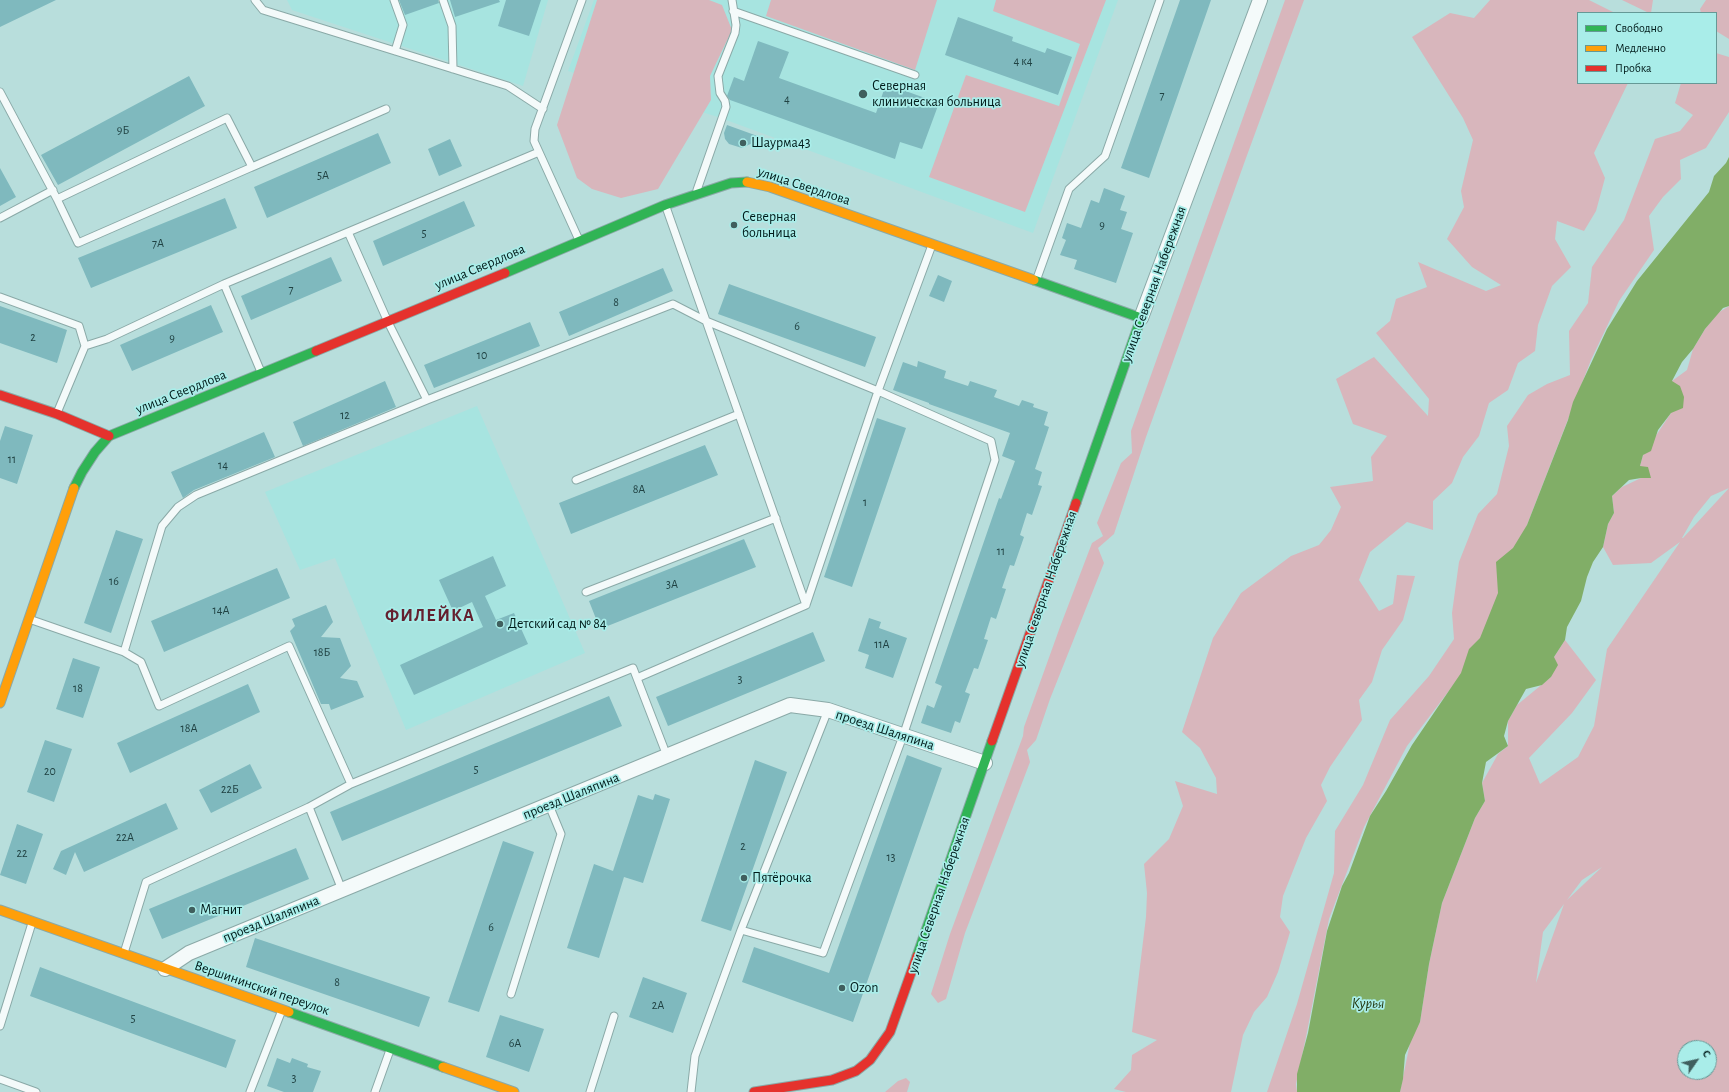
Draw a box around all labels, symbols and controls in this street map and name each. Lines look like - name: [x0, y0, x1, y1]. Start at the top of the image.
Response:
- legend: [1577, 12, 1717, 84]
- text: Свободно: [1615, 22, 1663, 34]
- text: Медленно: [1615, 42, 1666, 54]
- house number: 4 к4: [1013, 54, 1033, 68]
- text: Пробка: [1615, 62, 1652, 74]
- place label: Северная клиническая больница: [872, 78, 1001, 110]
- marker: Северная клиническая больница: [857, 88, 869, 100]
- house number: 7: [1159, 88, 1165, 102]
- house number: 4: [784, 92, 790, 106]
- house number: 9Б: [117, 123, 129, 137]
- place label: Шаурма43: [751, 135, 810, 151]
- marker: Шаурма43: [738, 138, 748, 148]
- street label: улица Свердлова: [756, 163, 852, 209]
- house number: 5А: [317, 168, 329, 182]
- street label: улица Северная Набережная: [1118, 204, 1190, 364]
- place label: Северная больница: [742, 209, 796, 242]
- house number: 9: [1099, 218, 1105, 232]
- marker: Северная больница: [729, 220, 739, 230]
- house number: 5: [421, 226, 427, 240]
- house number: 7А: [152, 236, 164, 250]
- street label: улица Свердлова: [432, 240, 528, 294]
- house number: 7: [288, 282, 294, 296]
- house number: 8: [613, 295, 619, 309]
- house number: 6: [794, 319, 800, 333]
- house number: 2: [30, 330, 36, 344]
- house number: 9: [169, 331, 175, 345]
- house number: 10: [477, 348, 487, 362]
- street label: улица Свердлова: [133, 366, 229, 418]
- house number: 12: [340, 408, 350, 422]
- house number: 11: [8, 452, 16, 466]
- house number: 14: [218, 458, 228, 472]
- house number: 8А: [633, 482, 645, 496]
- house number: 1: [863, 495, 867, 509]
- street label: улица Северная Набережная: [1011, 509, 1081, 669]
- house number: 11: [997, 544, 1005, 558]
- house number: 16: [109, 574, 119, 588]
- house number: 3А: [666, 577, 678, 591]
- house number: 14А: [213, 603, 229, 617]
- district label: ФИЛЕЙКА: [385, 605, 475, 627]
- place label: Детский сад № 84: [508, 616, 607, 632]
- marker: Детский сад № 84: [495, 619, 505, 629]
- house number: 11А: [874, 637, 890, 651]
- house number: 18Б: [314, 645, 330, 659]
- house number: 3: [738, 672, 742, 686]
- house number: 18: [73, 681, 83, 695]
- street label: проезд Шаляпина: [833, 706, 937, 754]
- house number: 18А: [181, 721, 197, 735]
- house number: 5: [473, 762, 479, 776]
- house number: 20: [44, 764, 56, 778]
- street label: проезд Шаляпина: [520, 769, 622, 823]
- house number: 22Б: [221, 782, 239, 796]
- street label: улица Северная Набережная: [904, 815, 974, 975]
- house number: 22А: [116, 830, 134, 844]
- house number: 2: [740, 839, 746, 853]
- house number: 22: [17, 846, 27, 860]
- house number: 13: [886, 850, 896, 864]
- place label: Пятёрочка: [752, 870, 812, 886]
- marker: Пятёрочка: [739, 873, 749, 883]
- street label: проезд Шаляпина: [220, 892, 322, 946]
- place label: Магнит: [200, 902, 242, 918]
- marker: Магнит: [187, 905, 197, 915]
- house number: 6: [488, 920, 494, 934]
- street label: Вершининский переулок: [192, 957, 332, 1019]
- house number: 8: [334, 975, 340, 989]
- place label: Ozon: [850, 980, 878, 996]
- marker: Ozon: [837, 983, 847, 993]
- water label: Курья: [1352, 994, 1384, 1012]
- house number: 2А: [652, 998, 664, 1012]
- house number: 5: [130, 1011, 136, 1025]
- house number: 6А: [509, 1036, 521, 1050]
- north arrow: [1677, 1040, 1717, 1080]
- text: С: [1700, 1048, 1713, 1059]
- house number: 3: [292, 1071, 296, 1085]

